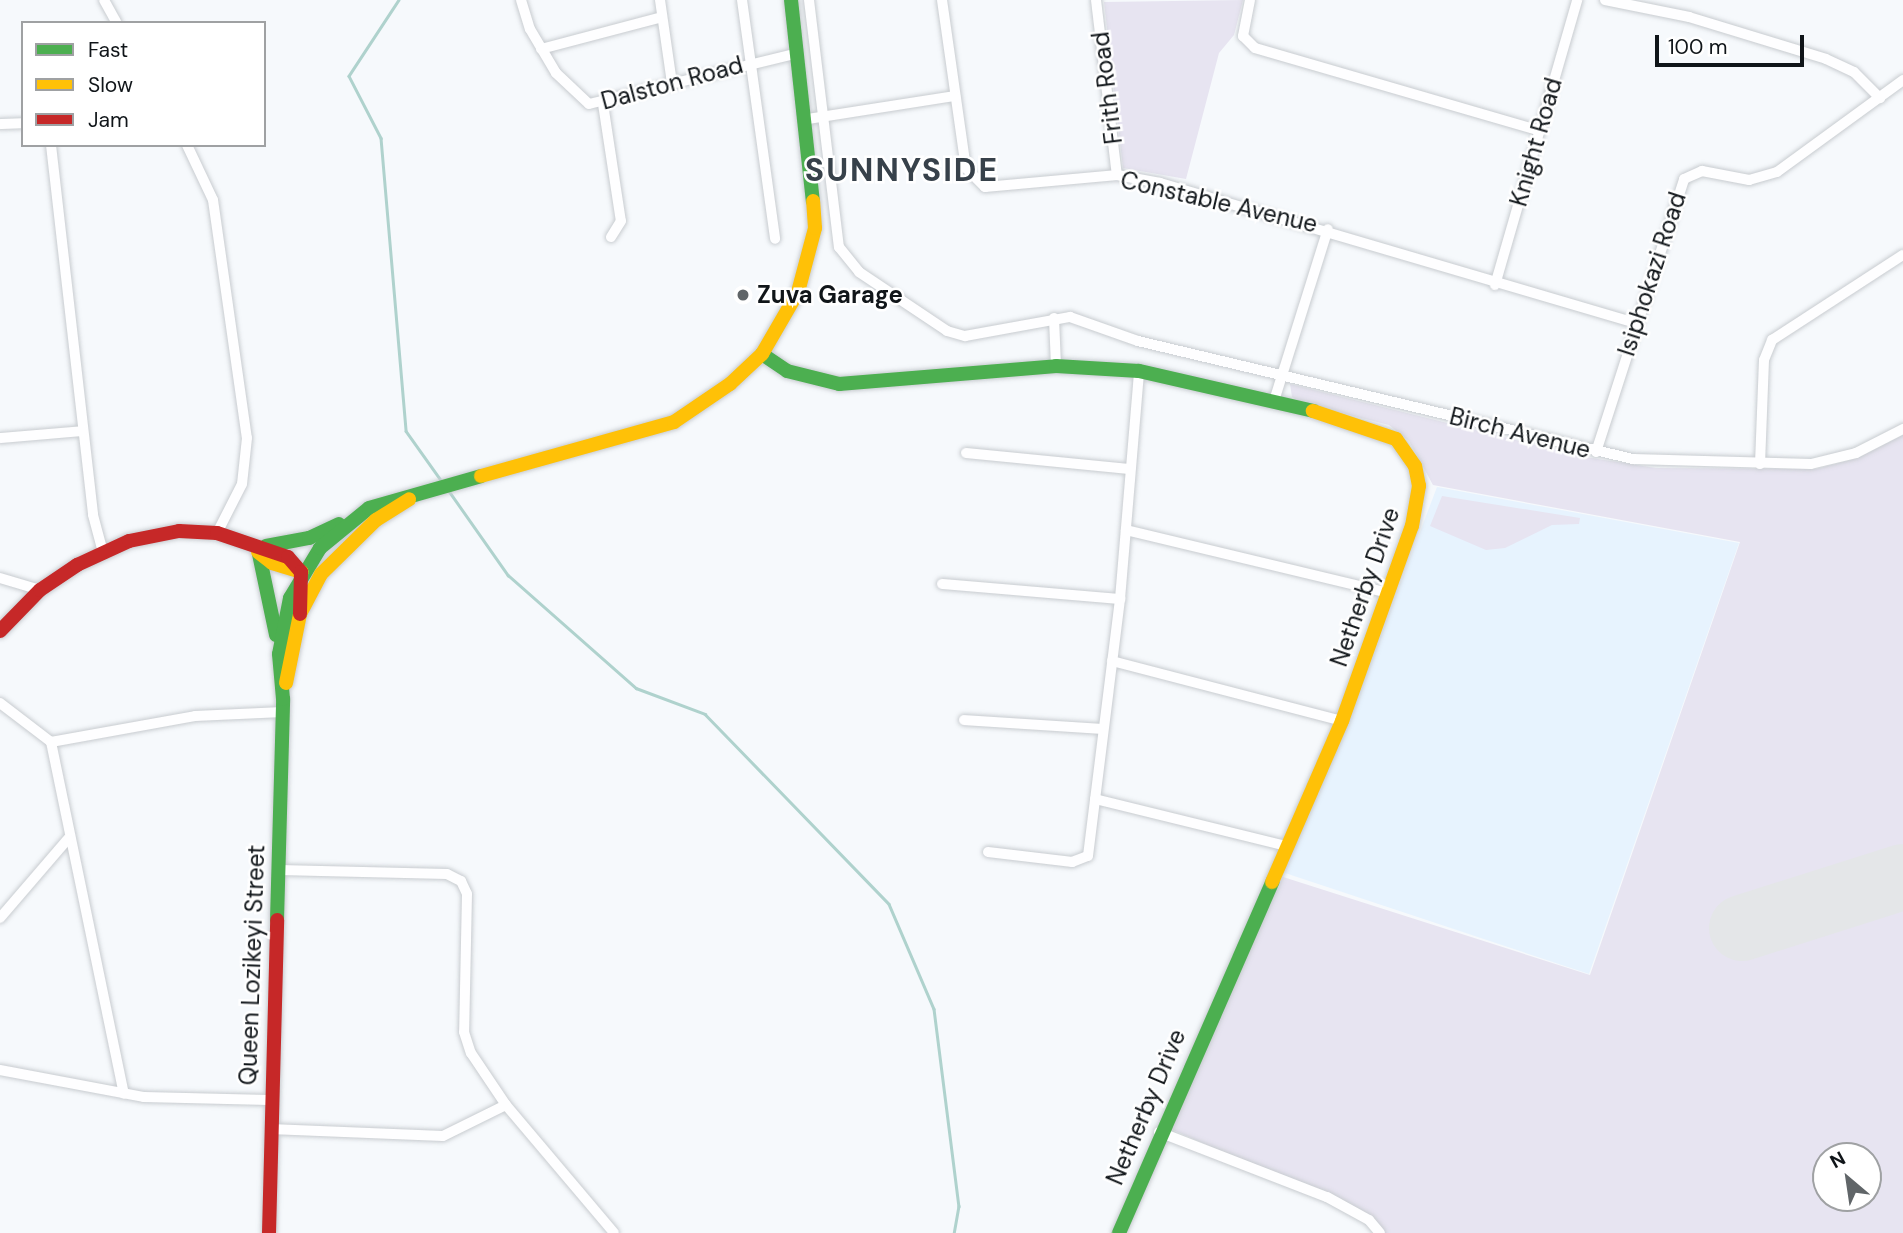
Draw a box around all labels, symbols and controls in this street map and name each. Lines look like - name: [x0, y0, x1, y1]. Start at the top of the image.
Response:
- legend: [21, 21, 266, 147]
- scale bar: [1658, 21, 1807, 65]
- street label: Frith Road: [1086, 30, 1128, 146]
- text: 100 m: [1668, 33, 1728, 61]
- text: Fast: [88, 36, 128, 64]
- street label: Dalston Road: [598, 50, 746, 116]
- text: Slow: [88, 71, 133, 99]
- street label: Knight Road: [1504, 74, 1568, 210]
- text: Jam: [88, 106, 129, 134]
- district label: SUNNYSIDE: [806, 151, 998, 189]
- street label: Constable Avenue: [1118, 165, 1320, 239]
- street label: Isiphokazi Road: [1612, 188, 1692, 360]
- place label: Zuva Garage: [757, 281, 903, 309]
- marker: Zuva Garage: [735, 287, 751, 303]
- street label: Birch Avenue: [1447, 402, 1593, 464]
- street label: Netherby Drive: [1324, 504, 1406, 670]
- street label: Queen Lozikeyi Street: [233, 844, 271, 1086]
- street label: Netherby Drive: [1100, 1025, 1192, 1189]
- north arrow: [1812, 1142, 1882, 1212]
- text: N: [1825, 1146, 1850, 1174]

